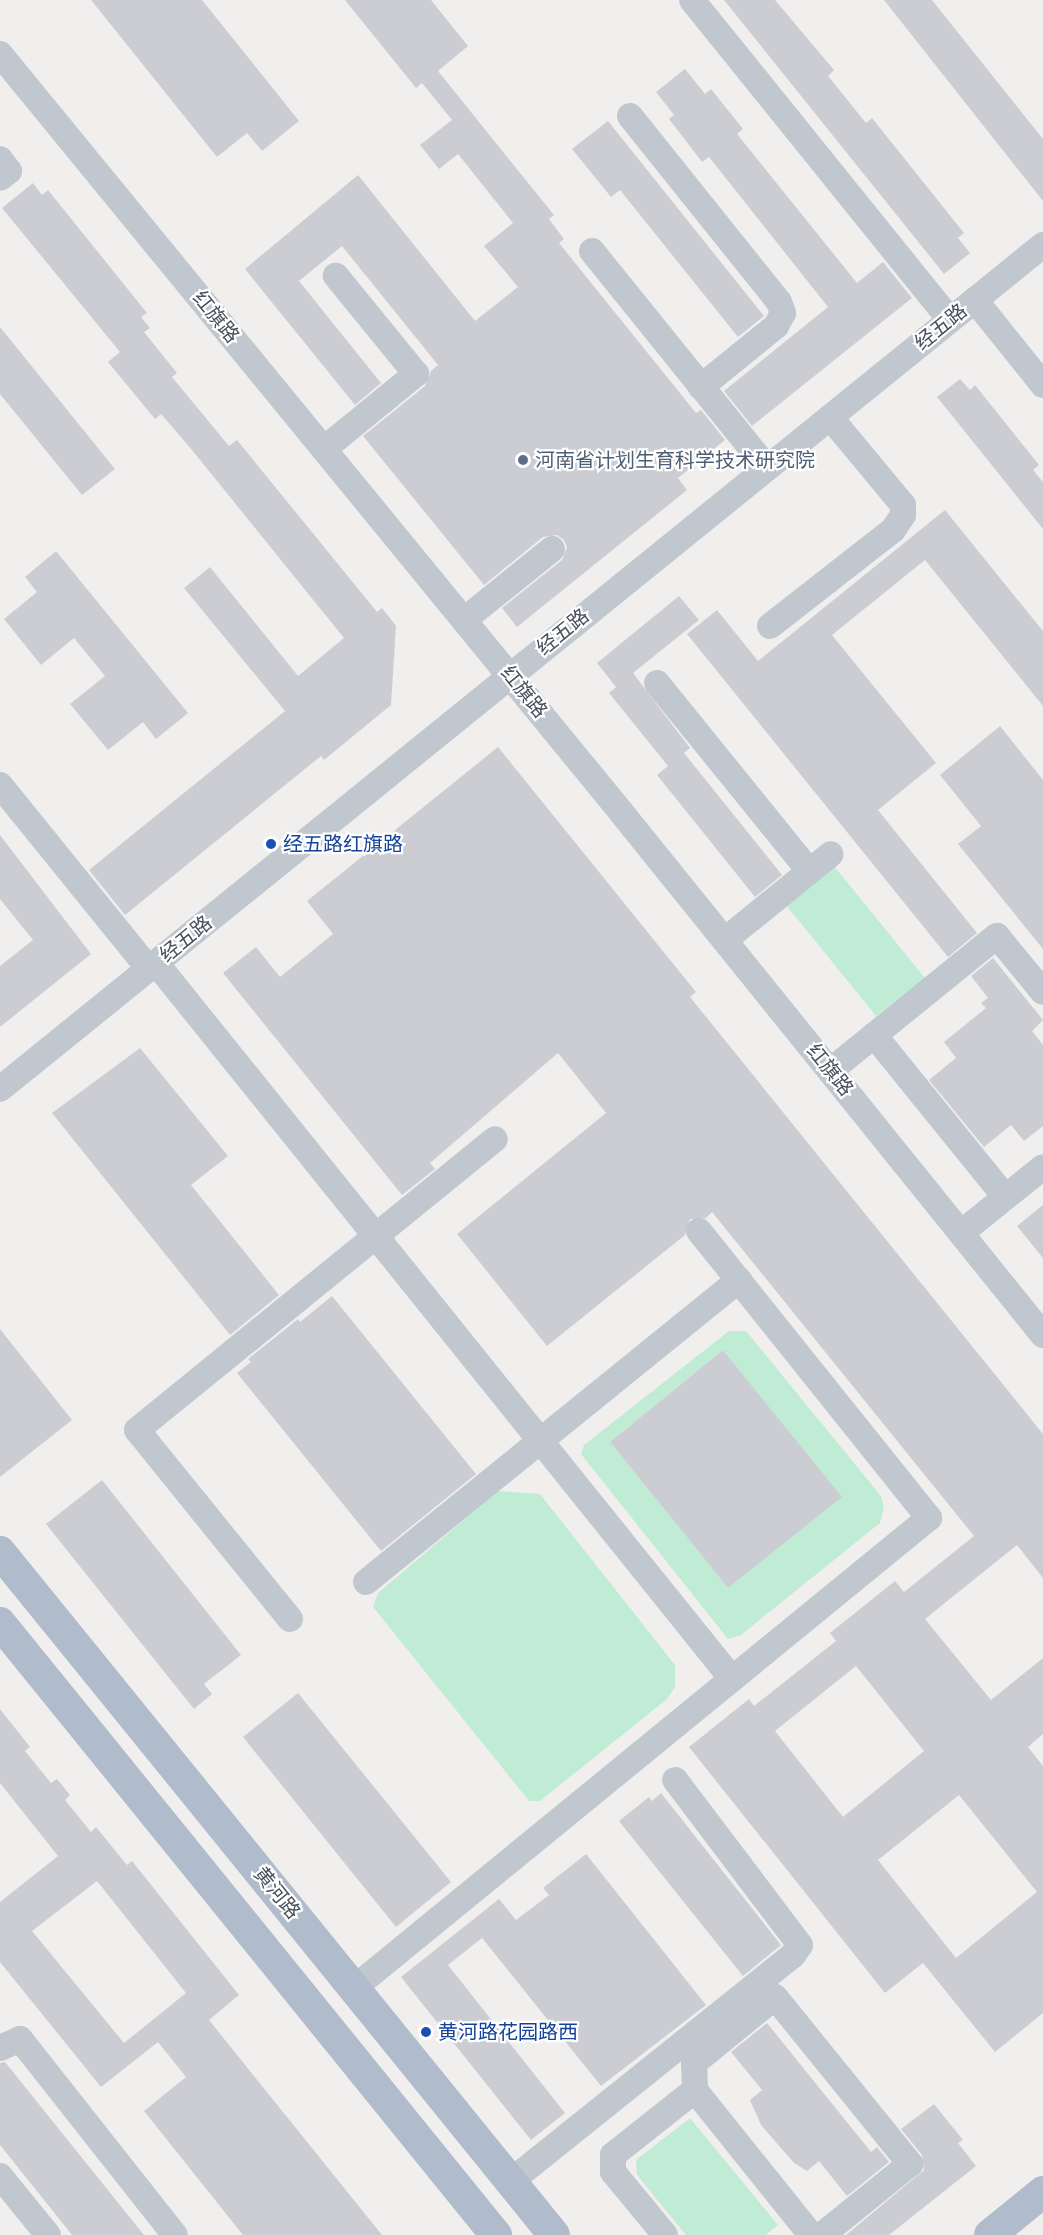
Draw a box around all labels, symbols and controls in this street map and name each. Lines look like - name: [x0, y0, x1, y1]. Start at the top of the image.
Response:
- street label: 红旗路: [188, 286, 244, 348]
- street label: 经五路: [910, 299, 972, 355]
- place label: 河南省计划生育科学技术研究院: [535, 448, 815, 472]
- marker: 河南省计划生育科学技术研究院: [516, 453, 530, 467]
- street label: 经五路: [532, 604, 594, 660]
- street label: 红旗路: [496, 661, 552, 723]
- place label: 经五路红旗路: [283, 832, 403, 856]
- marker: 经五路红旗路: [264, 837, 278, 851]
- street label: 经五路: [155, 911, 217, 967]
- street label: 红旗路: [802, 1039, 858, 1101]
- street label: 黄河路: [249, 1862, 305, 1924]
- place label: 黄河路花园路西: [438, 2020, 578, 2044]
- marker: 黄河路花园路西: [419, 2025, 433, 2039]

